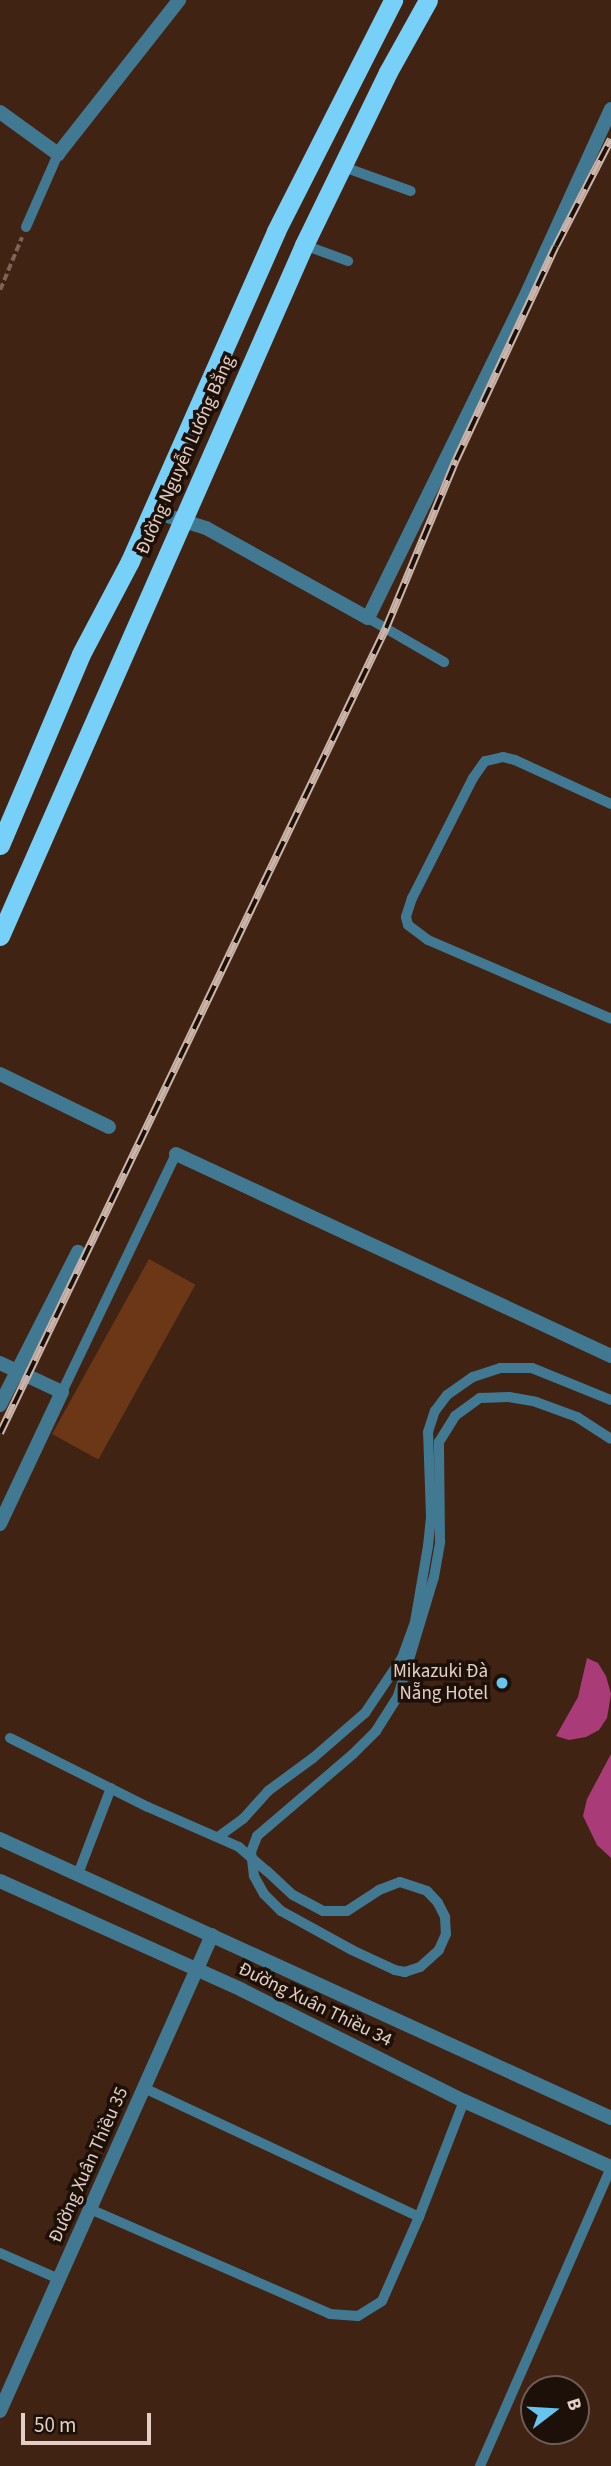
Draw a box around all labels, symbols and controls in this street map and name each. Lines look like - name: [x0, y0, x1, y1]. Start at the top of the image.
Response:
- street label: Đường Nguyễn Lương Bằng: [132, 352, 240, 558]
- place label: Mikazuki Đà Nẵng Hotel: [393, 1661, 488, 1705]
- marker: Mikazuki Đà Nẵng Hotel: [494, 1675, 510, 1691]
- street label: Đường Xuân Thiều 34: [235, 1958, 395, 2052]
- street label: Đường Xuân Thiều 35: [44, 2084, 134, 2246]
- north arrow: [520, 2375, 590, 2445]
- text: B: [559, 2395, 588, 2414]
- scale bar: [24, 2400, 154, 2444]
- text: 50 m: [34, 2410, 76, 2440]

